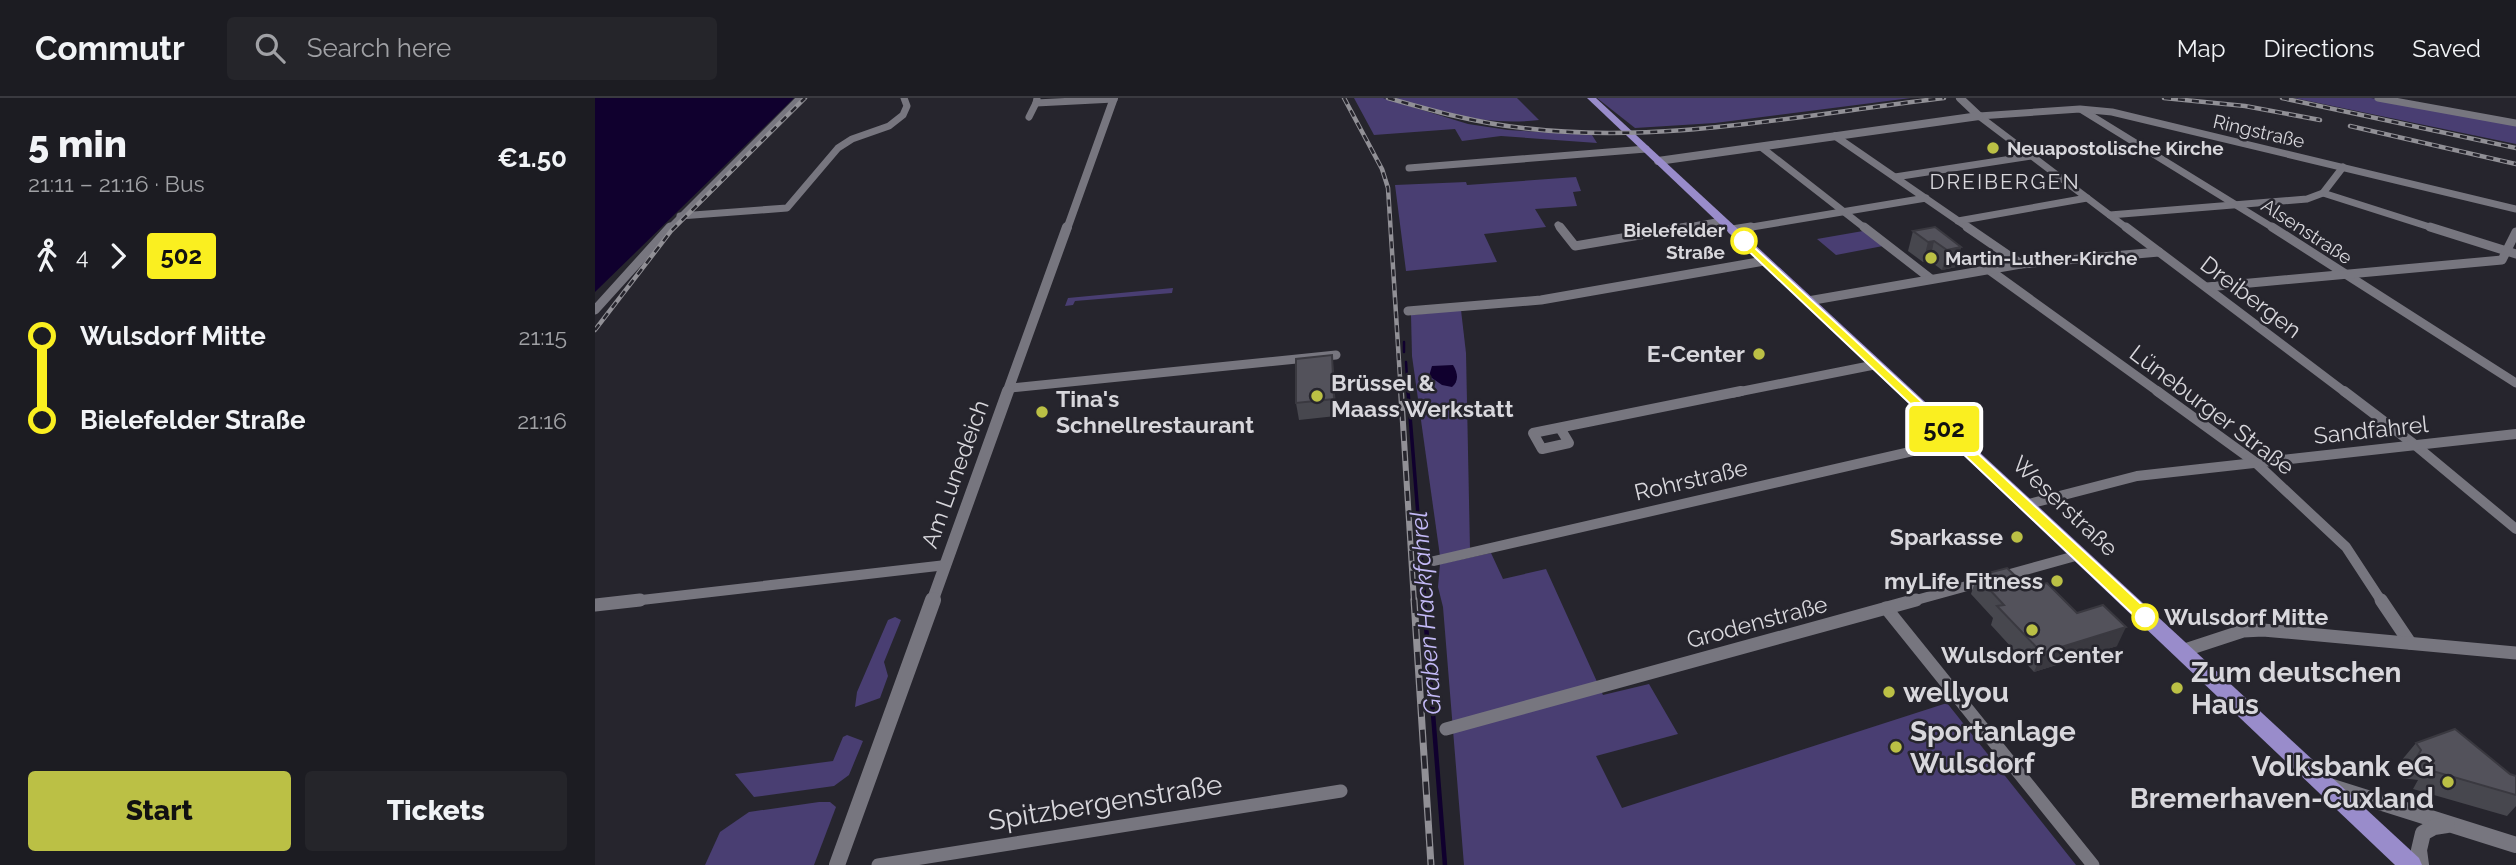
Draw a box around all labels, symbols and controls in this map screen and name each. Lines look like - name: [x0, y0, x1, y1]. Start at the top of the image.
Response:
- search box: [227, 17, 717, 80]
- text: Commutr: [35, 29, 185, 68]
- icon: search: [251, 29, 289, 67]
- text: Search here: [307, 33, 451, 63]
- text: Map: [2177, 34, 2226, 63]
- text: Directions: [2264, 34, 2374, 63]
- text: Saved: [2412, 34, 2481, 63]
- street label: Ringstraße: [2211, 110, 2307, 152]
- text: 5 min: [28, 121, 127, 166]
- place label: Neuapostolische Kirche: [2007, 137, 2224, 159]
- marker: Neuapostolische Kirche: [1985, 140, 2001, 156]
- text: €1.50: [497, 143, 567, 173]
- district label: DREIBERGEN: [1929, 169, 2081, 194]
- text: 21:11 – 21:16 · Bus: [28, 170, 205, 197]
- street label: Alsenstraße: [2258, 194, 2356, 268]
- place label: Bielefelder Straße: [1623, 219, 1726, 263]
- marker: Bielefelder Straße: [1731, 228, 1757, 254]
- icon: walk: [28, 237, 66, 275]
- icon: forward: [99, 237, 137, 275]
- text: 502: [161, 241, 202, 270]
- text: 4: [76, 242, 89, 269]
- place label: Martin-Luther-Kirche: [1945, 247, 2137, 269]
- marker: Martin-Luther-Kirche: [1923, 250, 1939, 266]
- street label: Dreibergen: [2196, 250, 2307, 343]
- text: Wulsdorf Mitte: [80, 321, 266, 351]
- text: 21:15: [518, 323, 567, 350]
- street label: Lüneburger Straße: [2125, 339, 2300, 480]
- place label: E-Center: [1647, 340, 1745, 367]
- marker: E-Center: [1751, 346, 1767, 362]
- place label: Brüssel & Maass Werkstatt: [1331, 369, 1514, 422]
- place label: Tina's Schnellrestaurant: [1056, 385, 1254, 438]
- marker: Brüssel & Maass Werkstatt: [1309, 388, 1325, 404]
- street label: Am Lunedeich: [915, 396, 994, 551]
- marker: Tina's Schnellrestaurant: [1034, 404, 1050, 420]
- text: Bielefelder Straße: [80, 405, 306, 435]
- line badge: 502: [1904, 406, 1984, 452]
- text: 21:16: [517, 407, 567, 434]
- street label: Sandfahrel: [2312, 410, 2430, 449]
- text: 502: [1923, 414, 1965, 443]
- street label: Weserstraße: [2007, 450, 2124, 561]
- street label: Rohrstraße: [1632, 453, 1750, 506]
- water label: Graben Hackfahrel: [1404, 510, 1447, 716]
- place label: Sparkasse: [1890, 523, 2003, 550]
- marker: Sparkasse: [2009, 529, 2025, 545]
- place label: myLife Fitness: [1884, 567, 2043, 594]
- marker: myLife Fitness: [2049, 573, 2065, 589]
- street label: Grodenstraße: [1684, 590, 1830, 653]
- place label: Wulsdorf Mitte: [2164, 603, 2329, 630]
- marker: Wulsdorf Mitte: [2132, 604, 2158, 630]
- marker: Wulsdorf Center: [2024, 622, 2040, 638]
- place label: Wulsdorf Center: [1941, 641, 2123, 668]
- place label: Zum deutschen Haus: [2191, 656, 2401, 721]
- place label: wellyou: [1903, 676, 2009, 709]
- marker: Zum deutschen Haus: [2169, 680, 2185, 696]
- marker: wellyou: [1881, 684, 1897, 700]
- place label: Sportanlage Wulsdorf: [1910, 715, 2076, 780]
- marker: Sportanlage Wulsdorf: [1888, 739, 1904, 755]
- place label: Volksbank eG Bremerhaven-Cuxland: [2130, 750, 2434, 815]
- street label: Spitzbergenstraße: [986, 768, 1224, 837]
- button: Start: [28, 771, 291, 851]
- button: Tickets: [305, 771, 567, 851]
- marker: Volksbank eG Bremerhaven-Cuxland: [2440, 774, 2456, 790]

